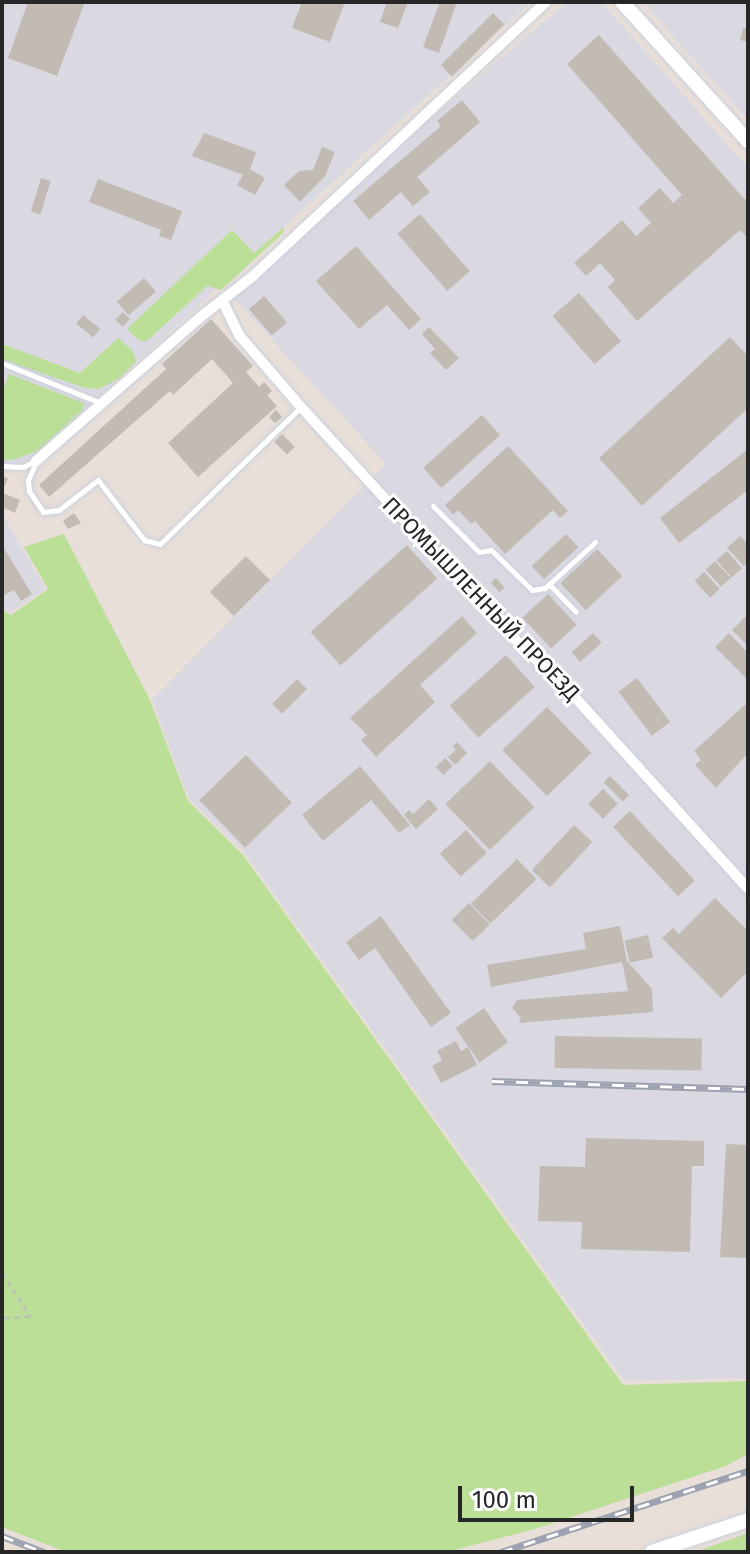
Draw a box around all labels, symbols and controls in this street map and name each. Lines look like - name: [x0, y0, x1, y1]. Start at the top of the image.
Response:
- street label: ПРОМЫШЛЕННЫЙ ПРОЕЗД: [377, 492, 585, 706]
- scale bar: [462, 1470, 638, 1520]
- text: 100 m: [472, 1486, 536, 1514]

